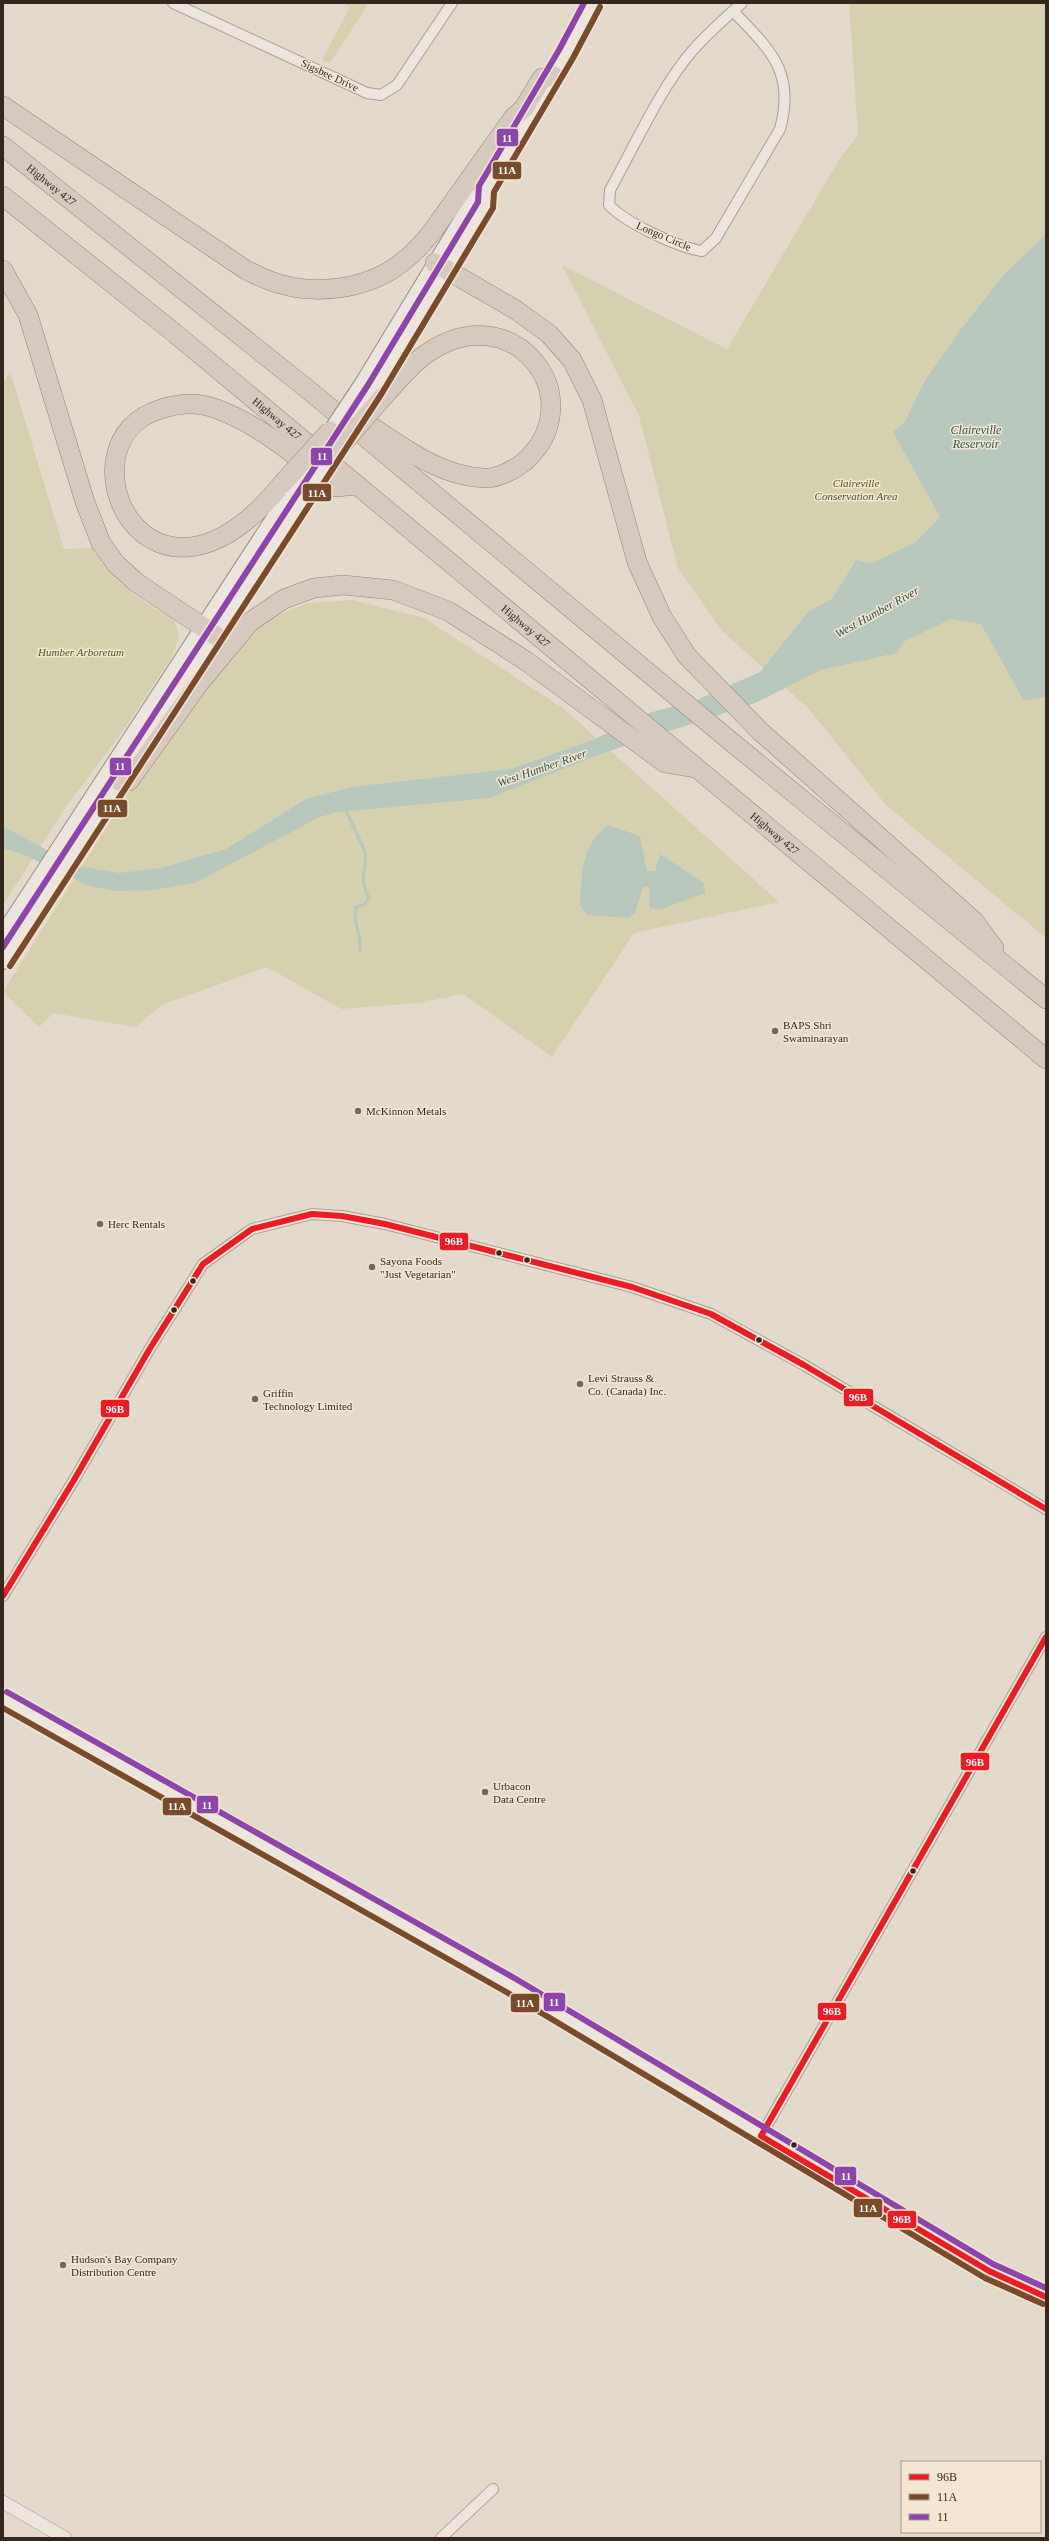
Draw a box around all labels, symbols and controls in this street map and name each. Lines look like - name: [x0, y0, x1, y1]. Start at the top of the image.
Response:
- street label: Sigsbee Drive: [299, 56, 361, 94]
- line badge: 11: [496, 128, 519, 147]
- text: 11: [502, 132, 512, 144]
- street label: Highway 427: [24, 161, 79, 208]
- line badge: 11A: [492, 161, 522, 180]
- text: 11A: [498, 164, 516, 176]
- street label: Longo Circle: [635, 219, 693, 253]
- street label: Highway 427: [250, 395, 304, 442]
- water label: Claireville Reservoir: [951, 423, 1002, 451]
- line badge: 11: [310, 447, 333, 466]
- text: 11: [317, 450, 327, 462]
- park label: Claireville Conservation Area: [815, 477, 898, 502]
- line badge: 11A: [302, 483, 332, 502]
- text: 11A: [308, 487, 326, 499]
- water label: West Humber River: [833, 583, 922, 641]
- street label: Highway 427: [499, 602, 553, 650]
- park label: Humber Arboretum: [37, 646, 124, 658]
- water label: West Humber River: [495, 746, 589, 790]
- line badge: 11: [109, 757, 132, 776]
- text: 11: [115, 760, 125, 772]
- line badge: 11A: [97, 799, 128, 818]
- text: 11A: [103, 802, 121, 814]
- street label: Highway 427: [748, 810, 802, 857]
- place label: BAPS Shri Swaminarayan: [783, 1019, 849, 1044]
- marker: BAPS Shri Swaminarayan: [770, 1026, 780, 1036]
- place label: McKinnon Metals: [366, 1105, 446, 1117]
- marker: McKinnon Metals: [353, 1106, 363, 1116]
- place label: Herc Rentals: [108, 1218, 165, 1230]
- marker: Herc Rentals: [95, 1219, 105, 1229]
- line badge: 96B: [439, 1232, 469, 1251]
- text: 96B: [445, 1235, 464, 1247]
- unlabelled marker: [494, 1248, 504, 1258]
- place label: Sayona Foods "Just Vegetarian": [380, 1255, 456, 1280]
- unlabelled marker: [522, 1255, 532, 1265]
- marker: Sayona Foods "Just Vegetarian": [367, 1262, 377, 1272]
- unlabelled marker: [188, 1276, 198, 1286]
- unlabelled marker: [169, 1305, 179, 1315]
- unlabelled marker: [754, 1335, 764, 1345]
- place label: Levi Strauss & Co. (Canada) Inc.: [588, 1372, 666, 1398]
- marker: Levi Strauss & Co. (Canada) Inc.: [575, 1379, 585, 1389]
- place label: Griffin Technology Limited: [263, 1387, 353, 1412]
- line badge: 96B: [843, 1388, 874, 1407]
- text: 96B: [849, 1391, 868, 1403]
- marker: Griffin Technology Limited: [250, 1394, 260, 1404]
- line badge: 96B: [100, 1399, 130, 1418]
- text: 96B: [106, 1403, 125, 1415]
- line badge: 96B: [960, 1752, 990, 1771]
- text: 96B: [966, 1756, 985, 1768]
- place label: Urbacon Data Centre: [493, 1780, 546, 1805]
- marker: Urbacon Data Centre: [480, 1787, 490, 1797]
- line badge: 11: [196, 1795, 219, 1814]
- line badge: 11A: [162, 1797, 192, 1816]
- text: 11: [202, 1799, 212, 1811]
- text: 11A: [168, 1800, 186, 1812]
- unlabelled marker: [908, 1866, 918, 1876]
- line badge: 11: [543, 1992, 566, 2012]
- line badge: 11A: [510, 1993, 540, 2013]
- text: 11: [549, 1996, 559, 2008]
- text: 11A: [516, 1997, 534, 2009]
- line badge: 96B: [817, 2002, 847, 2021]
- text: 96B: [823, 2005, 842, 2017]
- unlabelled marker: [789, 2140, 799, 2150]
- line badge: 11: [834, 2166, 857, 2186]
- text: 11: [841, 2170, 851, 2182]
- line badge: 11A: [853, 2198, 883, 2218]
- text: 11A: [859, 2202, 877, 2214]
- line badge: 96B: [887, 2210, 917, 2229]
- text: 96B: [893, 2213, 912, 2225]
- place label: Hudson's Bay Company Distribution Centre: [71, 2253, 178, 2278]
- marker: Hudson's Bay Company Distribution Centre: [58, 2260, 68, 2270]
- legend: [901, 2461, 1041, 2533]
- text: 96B: [937, 2470, 957, 2484]
- text: 11A: [937, 2490, 958, 2504]
- text: 11: [937, 2510, 949, 2524]

